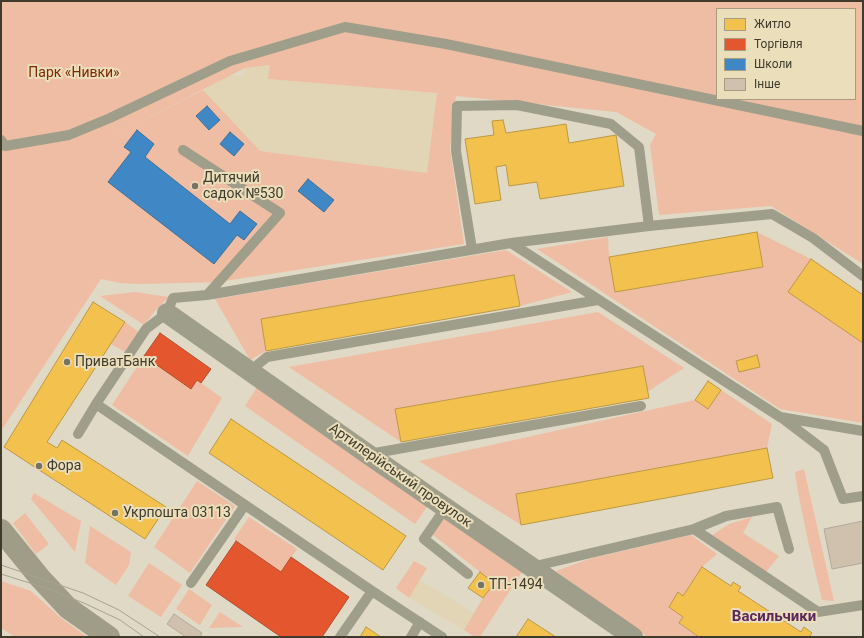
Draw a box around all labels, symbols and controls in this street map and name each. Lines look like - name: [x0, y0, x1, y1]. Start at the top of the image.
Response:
- legend: [716, 8, 856, 100]
- text: Житло: [754, 17, 791, 31]
- text: Торгівля: [754, 37, 803, 51]
- text: Школи: [754, 57, 792, 71]
- park label: Парк «Нивки»: [28, 65, 120, 81]
- text: Інше: [754, 77, 780, 91]
- place label: Дитячий садок №530: [203, 170, 283, 202]
- marker: Дитячий садок №530: [190, 181, 200, 191]
- place label: ПриватБанк: [75, 354, 155, 370]
- marker: ПриватБанк: [62, 357, 72, 367]
- street label: Артилерійський провулок: [326, 420, 474, 532]
- place label: Фора: [47, 458, 81, 474]
- marker: Фора: [34, 461, 44, 471]
- place label: Укрпошта 03113: [123, 505, 231, 521]
- marker: Укрпошта 03113: [110, 508, 120, 518]
- place label: ТП-1494: [489, 577, 543, 593]
- marker: ТП-1494: [476, 580, 486, 590]
- district label: Васильчики: [732, 608, 816, 626]

